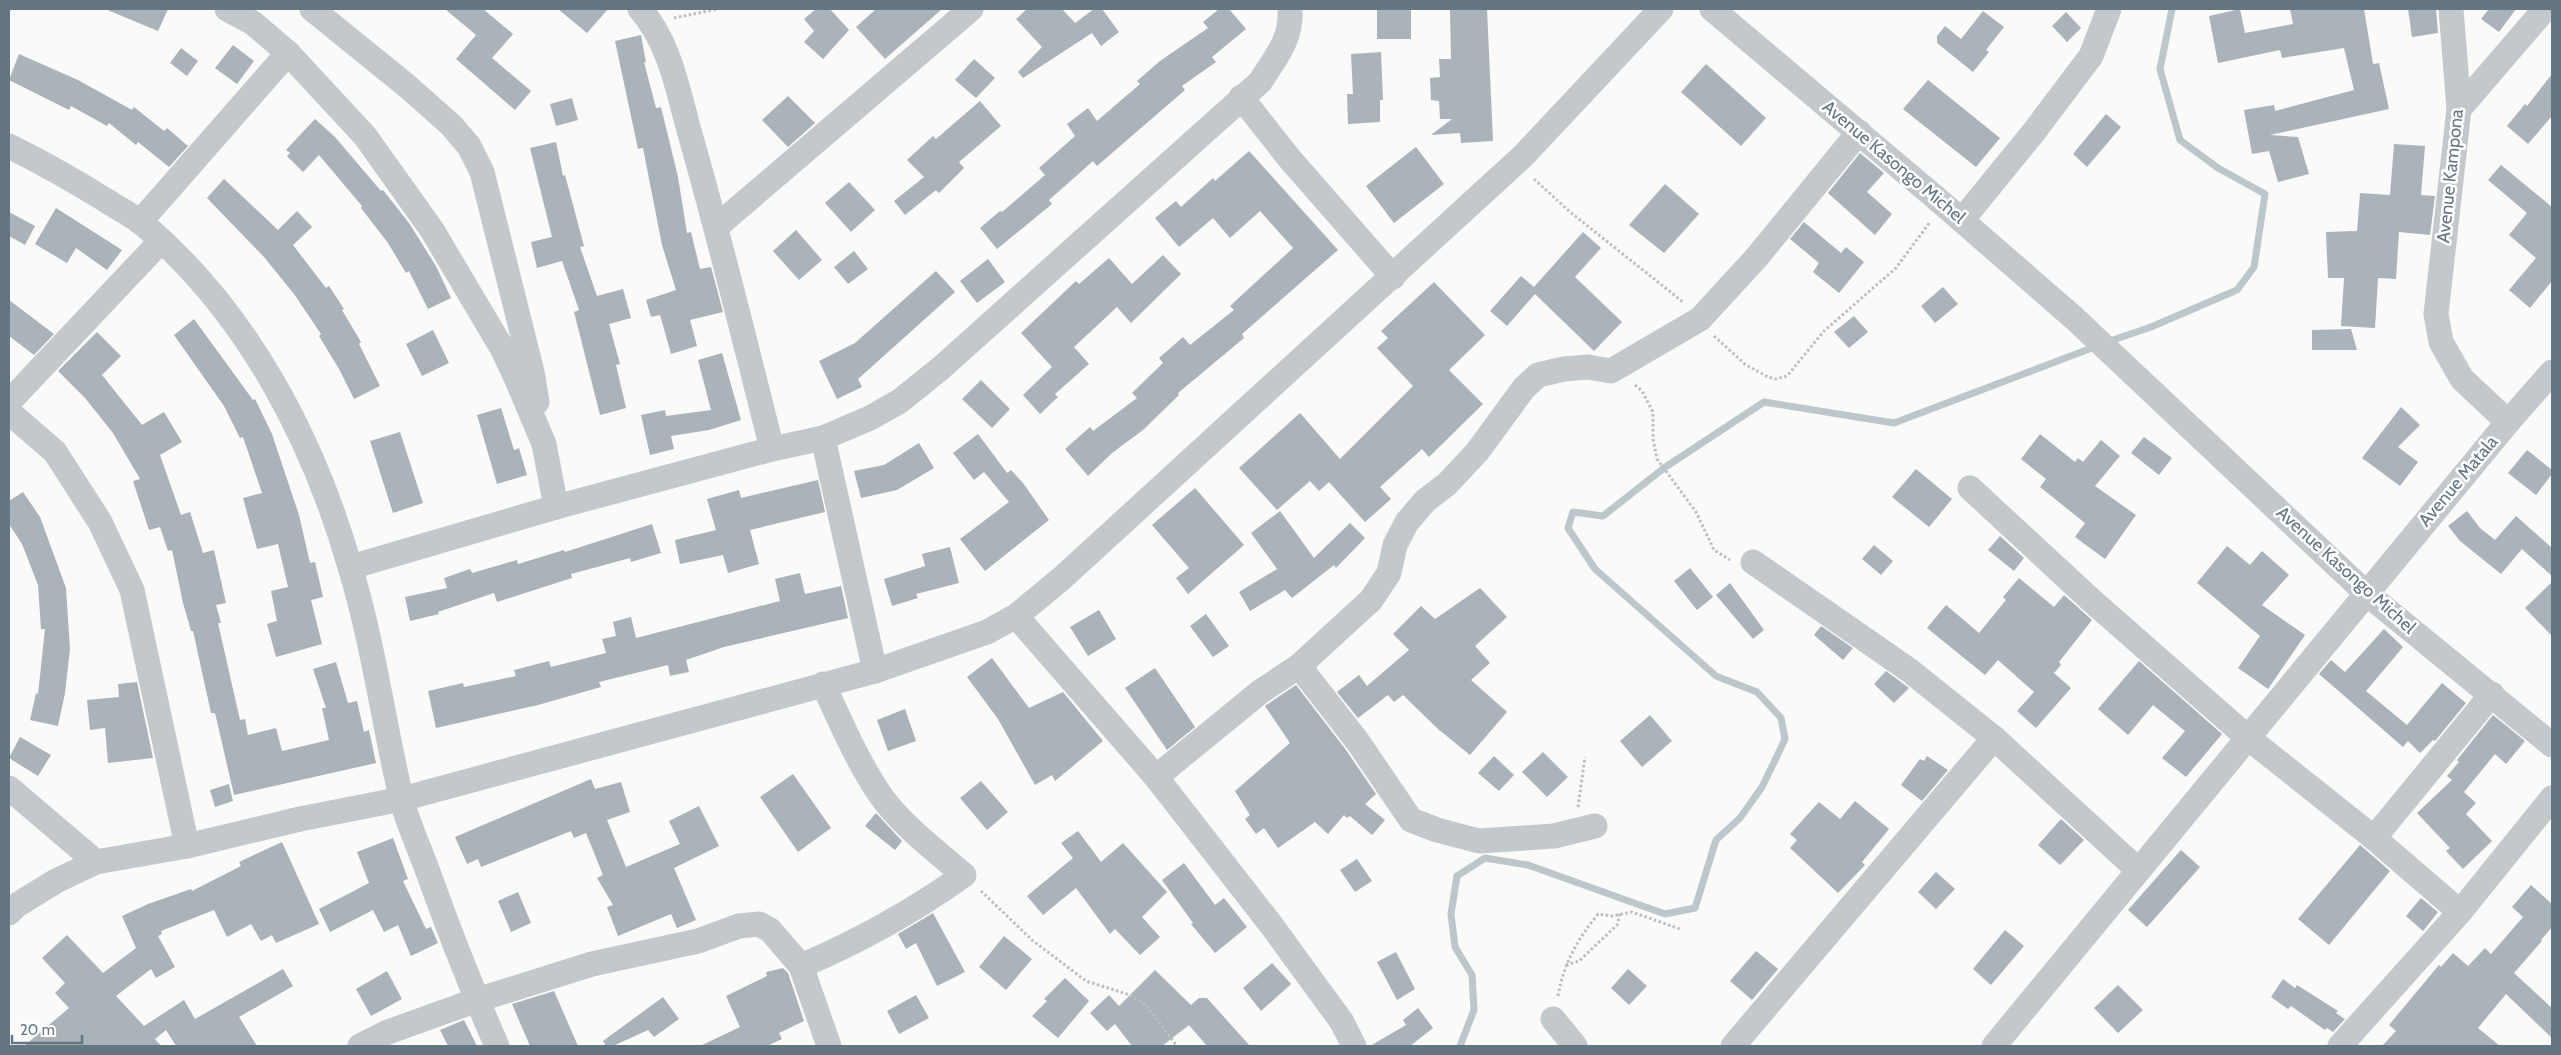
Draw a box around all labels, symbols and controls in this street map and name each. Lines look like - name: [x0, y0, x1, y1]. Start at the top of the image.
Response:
- street label: Avenue Kasongo Michel: [1818, 96, 1971, 229]
- street label: Avenue Kampona: [2432, 108, 2468, 244]
- street label: Avenue Matala: [2414, 431, 2503, 531]
- street label: Avenue Kasongo Michel: [2272, 502, 2421, 639]
- scale bar: [12, 1012, 82, 1044]
- text: 20 m: [20, 1021, 55, 1039]

